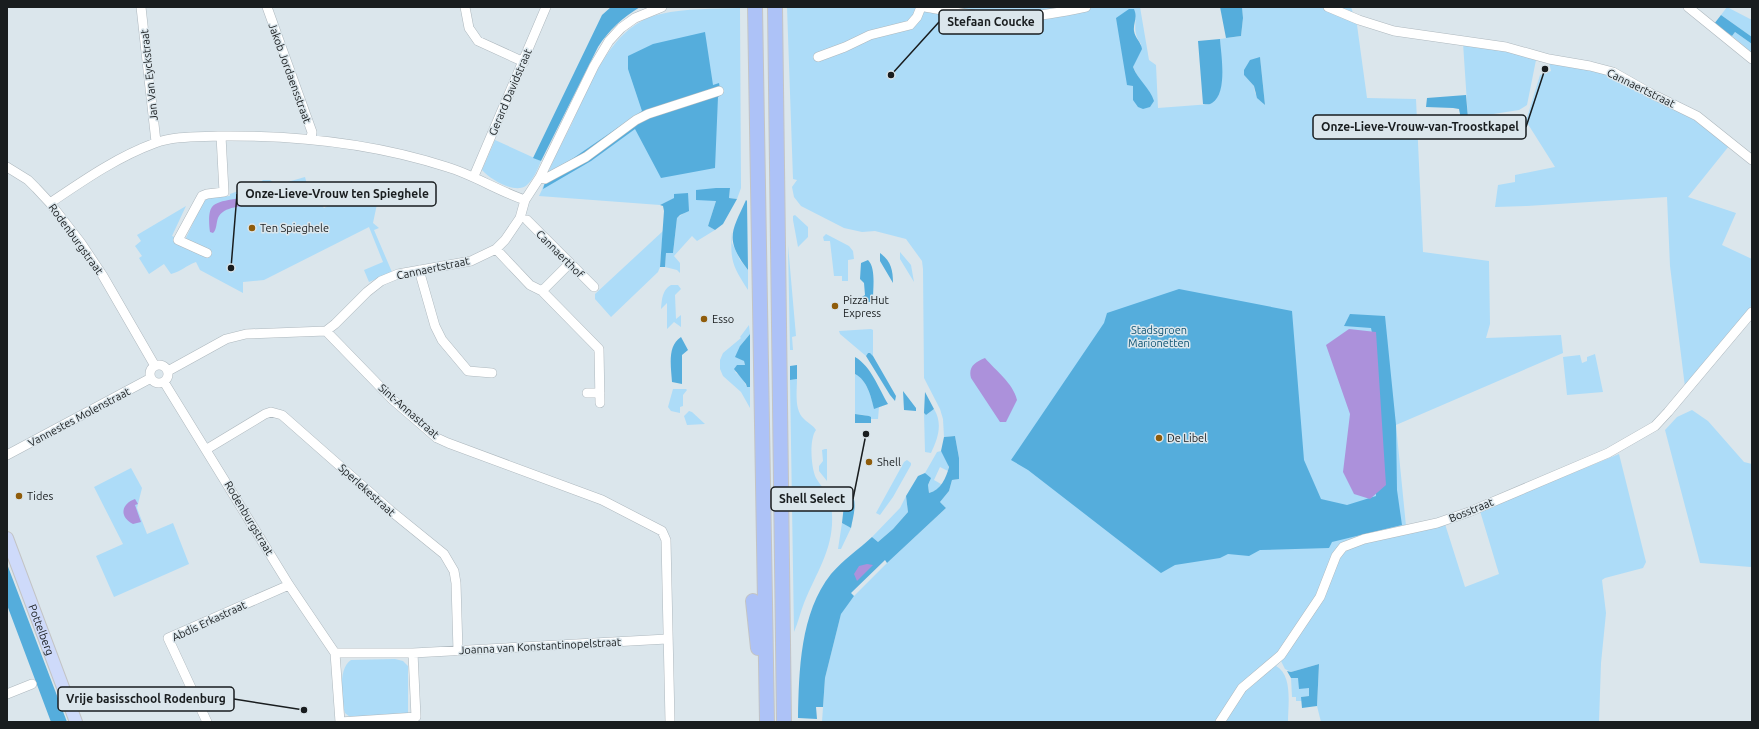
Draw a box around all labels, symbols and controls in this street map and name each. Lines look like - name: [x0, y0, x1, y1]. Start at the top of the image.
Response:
- callout: Stefaan Coucke: [939, 10, 1043, 34]
- text: Stefaan Coucke: [947, 15, 1035, 28]
- street label: Jakob Jordaensstraat: [266, 21, 314, 125]
- street label: Jan Van Eyckstraat: [138, 28, 160, 121]
- street label: Gerard Davidstraat: [486, 46, 534, 137]
- street label: Cannaertstraat: [1605, 66, 1678, 110]
- callout: Onze-Lieve-Vrouw-van-Troostkapel: [1313, 115, 1526, 139]
- text: Onze-Lieve-Vrouw-van-Troostkapel: [1321, 120, 1519, 133]
- callout: Onze-Lieve-Vrouw ten Spieghele: [237, 182, 436, 206]
- text: Onze-Lieve-Vrouw ten Spieghele: [245, 187, 429, 200]
- street label: Rodenburgstraat: [46, 201, 106, 277]
- place label: Ten Spieghele: [260, 222, 329, 234]
- marker: Ten Spieghele: [247, 223, 257, 233]
- street label: Cannaerthof: [534, 228, 587, 281]
- street label: Cannaertstraat: [396, 254, 471, 282]
- place label: Pizza Hut Express: [843, 294, 889, 319]
- marker: Pizza Hut Express: [830, 301, 840, 311]
- place label: Esso: [712, 313, 734, 325]
- marker: Esso: [699, 314, 709, 324]
- park label: Stadsgroen Marionetten: [1128, 324, 1190, 349]
- street label: Sint-Annastraat: [376, 381, 442, 441]
- street label: Vannestes Molenstraat: [26, 385, 133, 449]
- place label: De Libel: [1167, 432, 1207, 444]
- marker: De Libel: [1154, 433, 1164, 443]
- place label: Shell: [877, 456, 901, 468]
- marker: Shell: [864, 457, 874, 467]
- street label: Sperlekestraat: [336, 462, 398, 519]
- street label: Rodenburgstraat: [222, 479, 276, 558]
- callout: Shell Select: [771, 487, 853, 511]
- place label: Tides: [27, 490, 54, 502]
- marker: Tides: [14, 491, 24, 501]
- text: Shell Select: [779, 492, 845, 505]
- street label: Bosstraat: [1447, 495, 1496, 524]
- street label: Abdis Erkastraat: [170, 598, 249, 643]
- street label: Pottelberg: [26, 603, 56, 657]
- street label: Joanna van Konstantinopelstraat: [459, 636, 622, 656]
- callout: Vrije basisschool Rodenburg: [58, 687, 234, 711]
- text: Vrije basisschool Rodenburg: [66, 692, 226, 705]

